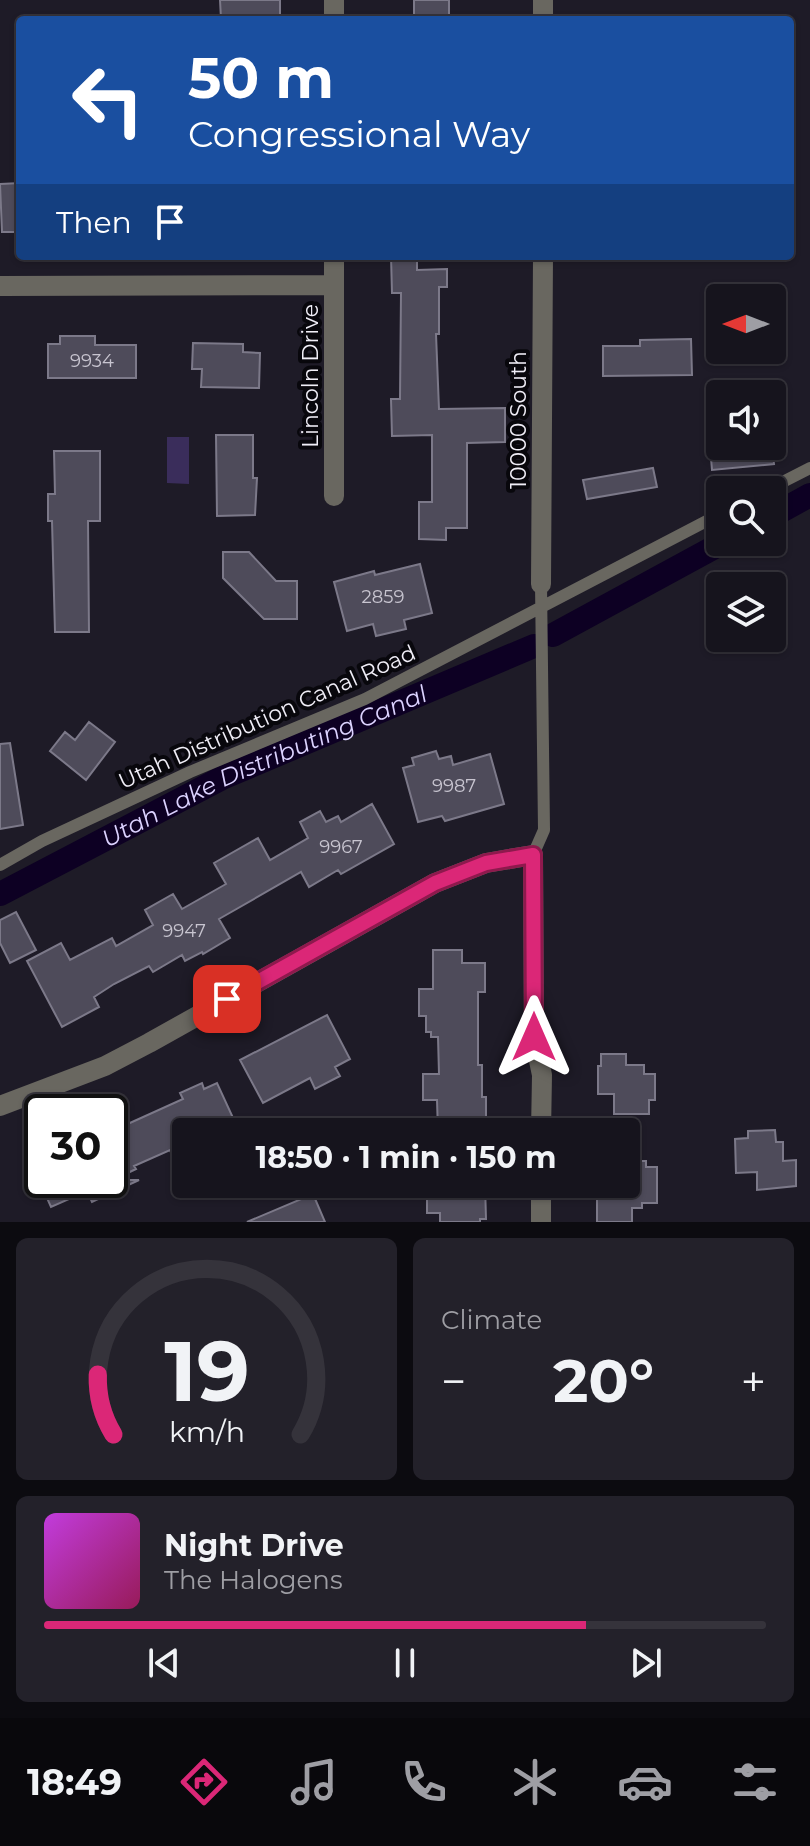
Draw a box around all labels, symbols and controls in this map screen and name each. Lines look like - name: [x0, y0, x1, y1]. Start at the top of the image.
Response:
- text: 50 m: [188, 44, 334, 112]
- icon: left: [56, 48, 160, 152]
- text: Congressional Way: [188, 112, 530, 156]
- icon: arrive: [148, 200, 192, 244]
- text: Then: [56, 204, 132, 241]
- north arrow: [706, 284, 786, 364]
- map controls: [706, 284, 786, 652]
- street label: Lincoln Drive: [297, 304, 324, 448]
- house number: 9934: [70, 350, 114, 372]
- street label: 10000 South: [505, 351, 532, 489]
- button: sound: [706, 380, 786, 460]
- button: search: [706, 476, 786, 556]
- button: layers: [706, 572, 786, 652]
- house number: 2859: [362, 586, 404, 608]
- street label: Utah Distribution Canal Road: [114, 639, 420, 795]
- water label: Utah Lake Distributing Canal: [97, 678, 432, 853]
- house number: 9987: [432, 775, 476, 797]
- house number: 9967: [319, 836, 363, 858]
- house number: 9947: [162, 920, 206, 942]
- pin: [193, 965, 261, 1033]
- icon: arrive: [205, 977, 249, 1021]
- position arrow: [492, 995, 576, 1079]
- speed limit sign: 30: [24, 1094, 128, 1198]
- text: 18:50 · 1 min · 150 m: [255, 1139, 557, 1176]
- text: Climate: [441, 1304, 542, 1336]
- text: 19: [164, 1320, 249, 1422]
- text: 20°: [553, 1344, 654, 1417]
- text: −: [441, 1354, 466, 1408]
- text: +: [741, 1354, 766, 1408]
- text: km/h: [168, 1414, 245, 1449]
- text: Night Drive: [164, 1527, 344, 1564]
- text: The Halogens: [164, 1564, 343, 1596]
- icon: previous: [142, 1641, 186, 1685]
- icon: pause: [383, 1641, 427, 1685]
- icon: next: [624, 1641, 668, 1685]
- icon: directions: [176, 1754, 232, 1810]
- icon: music: [286, 1754, 342, 1810]
- icon: phone: [396, 1754, 452, 1810]
- icon: climate: [507, 1754, 563, 1810]
- icon: car: [617, 1754, 673, 1810]
- icon: filters: [727, 1754, 783, 1810]
- text: 18:49: [27, 1760, 122, 1804]

